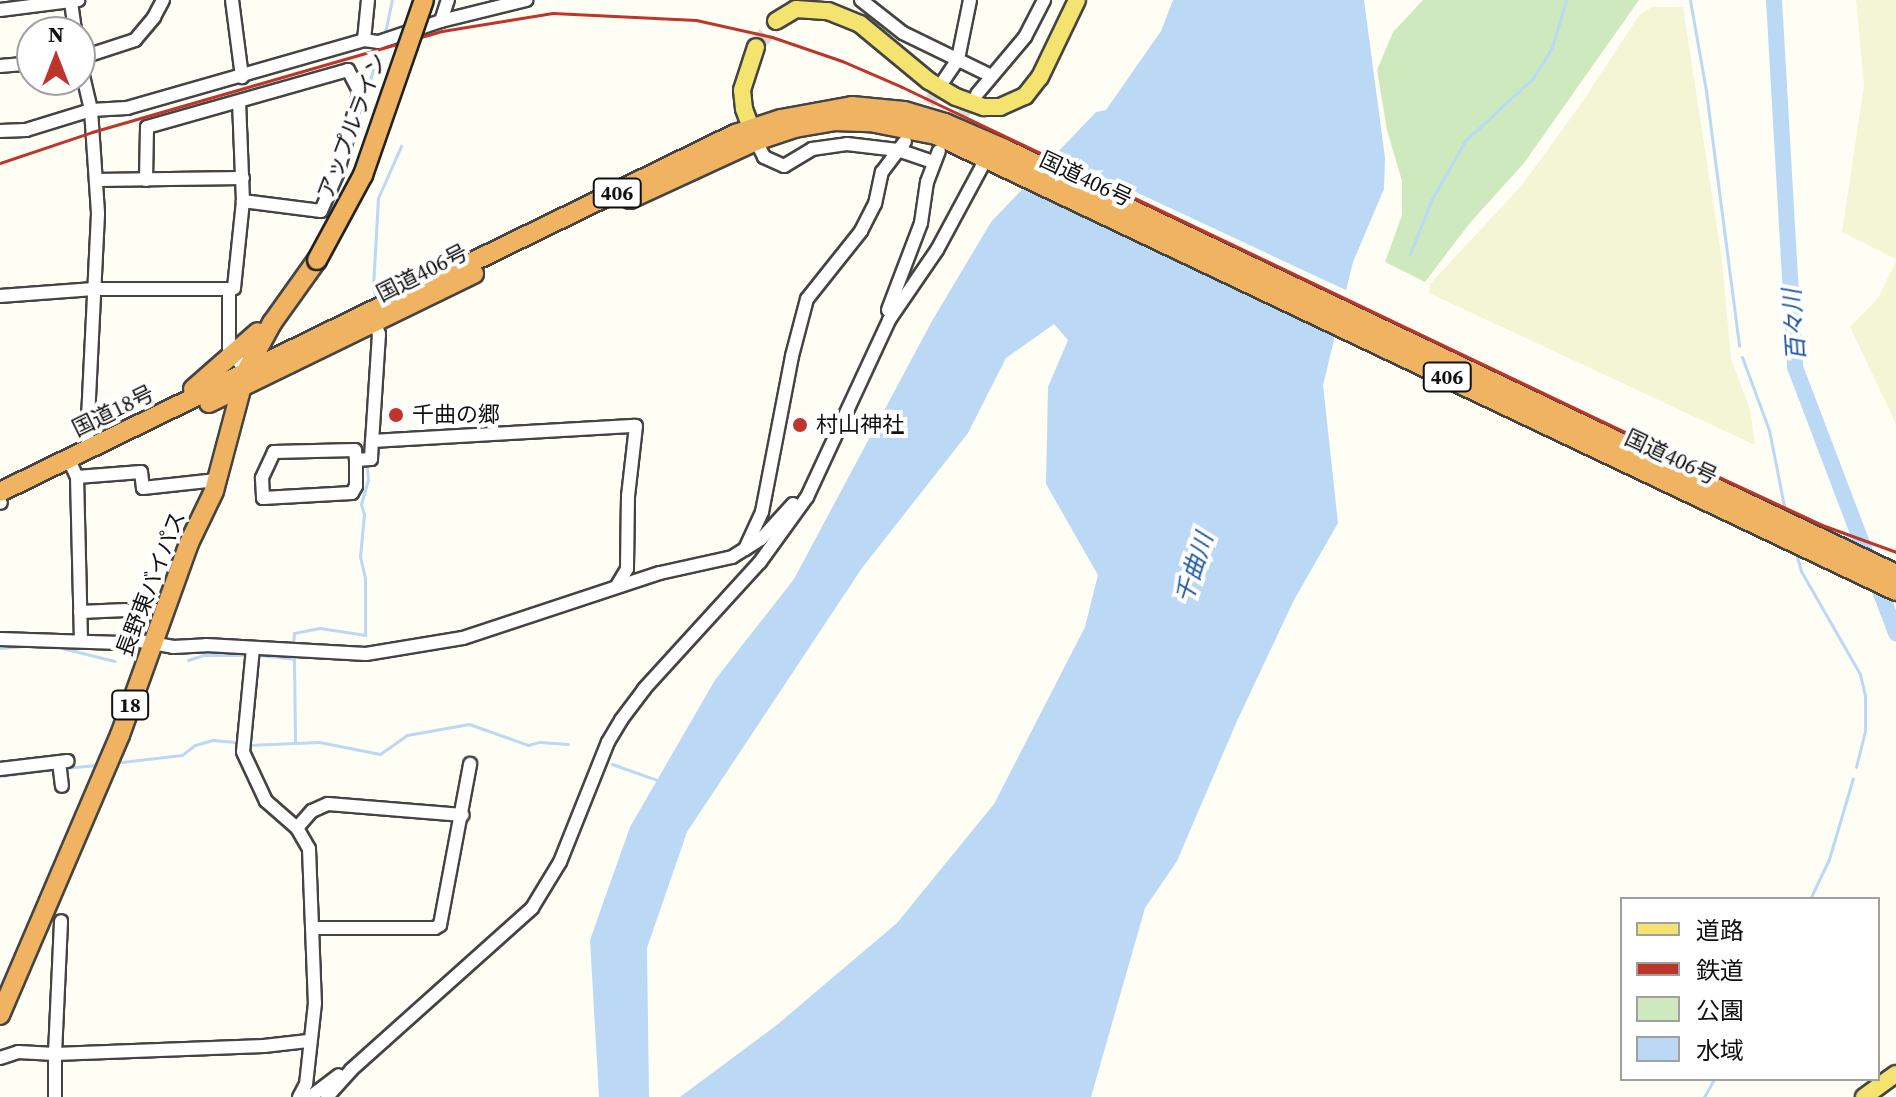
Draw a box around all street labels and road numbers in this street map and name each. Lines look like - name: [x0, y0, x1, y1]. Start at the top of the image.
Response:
- street label: アップルライン: [312, 49, 392, 203]
- street label: 国道406号: [1036, 146, 1136, 212]
- road number: 406: [591, 177, 643, 209]
- street label: 国道406号: [372, 239, 472, 307]
- road number: 406: [1421, 361, 1473, 393]
- street label: 国道18号: [68, 380, 158, 442]
- street label: 国道406号: [1621, 424, 1721, 490]
- street label: 長野東バイパス: [111, 507, 191, 661]
- road number: 18: [110, 689, 150, 721]

